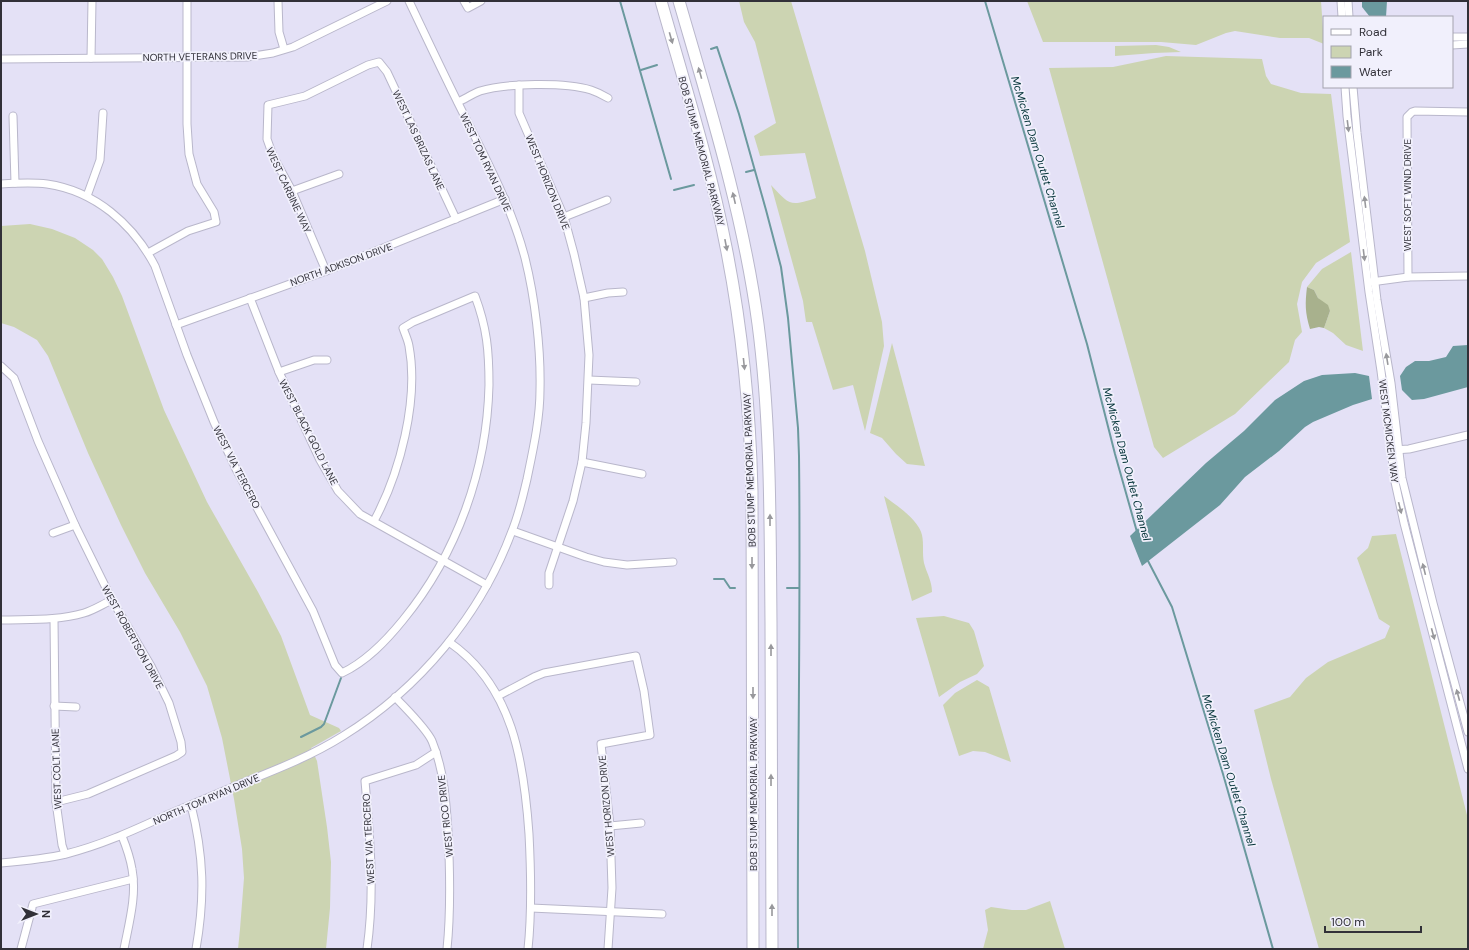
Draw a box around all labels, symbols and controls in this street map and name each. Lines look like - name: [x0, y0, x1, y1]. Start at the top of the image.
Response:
- legend: [1323, 16, 1453, 88]
- text: Road: [1359, 24, 1387, 40]
- one-way arrow: [668, 33, 674, 45]
- text: Park: [1359, 44, 1383, 60]
- street label: NORTH VETERANS DRIVE: [143, 49, 258, 64]
- text: Water: [1359, 64, 1393, 80]
- one-way arrow: [697, 66, 703, 78]
- water label: McMicken Dam Outlet Channel: [1008, 74, 1068, 230]
- street label: BOB STUMP MEMORIAL PARKWAY: [675, 75, 728, 227]
- street label: WEST LAS BRIZAS LANE: [390, 88, 448, 193]
- street label: WEST TOM RYAN DRIVE: [457, 111, 514, 214]
- one-way arrow: [1345, 120, 1351, 132]
- street label: WEST HORIZON DRIVE: [522, 132, 573, 232]
- street label: WEST SOFT WIND DRIVE: [1401, 138, 1414, 251]
- street label: WEST CARBINE WAY: [263, 145, 314, 235]
- one-way arrow: [731, 192, 737, 204]
- one-way arrow: [1362, 196, 1369, 208]
- one-way arrow: [723, 239, 729, 251]
- street label: NORTH ADKISON DRIVE: [288, 240, 394, 289]
- one-way arrow: [1361, 249, 1368, 261]
- one-way arrow: [1384, 353, 1390, 365]
- one-way arrow: [741, 358, 747, 370]
- street label: WEST BLACK GOLD LANE: [276, 377, 341, 488]
- street label: WEST MCMICKEN WAY: [1376, 378, 1401, 484]
- water label: McMicken Dam Outlet Channel: [1100, 386, 1154, 543]
- street label: BOB STUMP MEMORIAL PARKWAY: [740, 393, 759, 547]
- street label: WEST VIA TERCERO: [210, 424, 263, 511]
- one-way arrow: [1397, 502, 1403, 514]
- one-way arrow: [767, 513, 773, 526]
- one-way arrow: [749, 557, 755, 570]
- one-way arrow: [1421, 563, 1427, 575]
- street label: WEST ROBERTSON DRIVE: [99, 583, 167, 692]
- one-way arrow: [1431, 628, 1437, 640]
- one-way arrow: [768, 643, 774, 656]
- one-way arrow: [750, 687, 756, 700]
- one-way arrow: [1455, 688, 1461, 700]
- water label: McMicken Dam Outlet Channel: [1199, 692, 1259, 848]
- street label: BOB STUMP MEMORIAL PARKWAY: [747, 717, 760, 871]
- street label: WEST COLT LANE: [49, 728, 64, 810]
- street label: WEST HORIZON DRIVE: [596, 754, 617, 857]
- street label: NORTH TOM RYAN DRIVE: [151, 771, 262, 828]
- one-way arrow: [768, 773, 774, 786]
- street label: WEST RICO DRIVE: [435, 774, 456, 858]
- street label: WEST VIA TERCERO: [360, 793, 377, 885]
- north arrow: [16, 894, 56, 934]
- one-way arrow: [769, 903, 775, 916]
- scale bar: [1325, 908, 1421, 934]
- text: N: [39, 910, 53, 918]
- text: 100 m: [1331, 914, 1365, 930]

